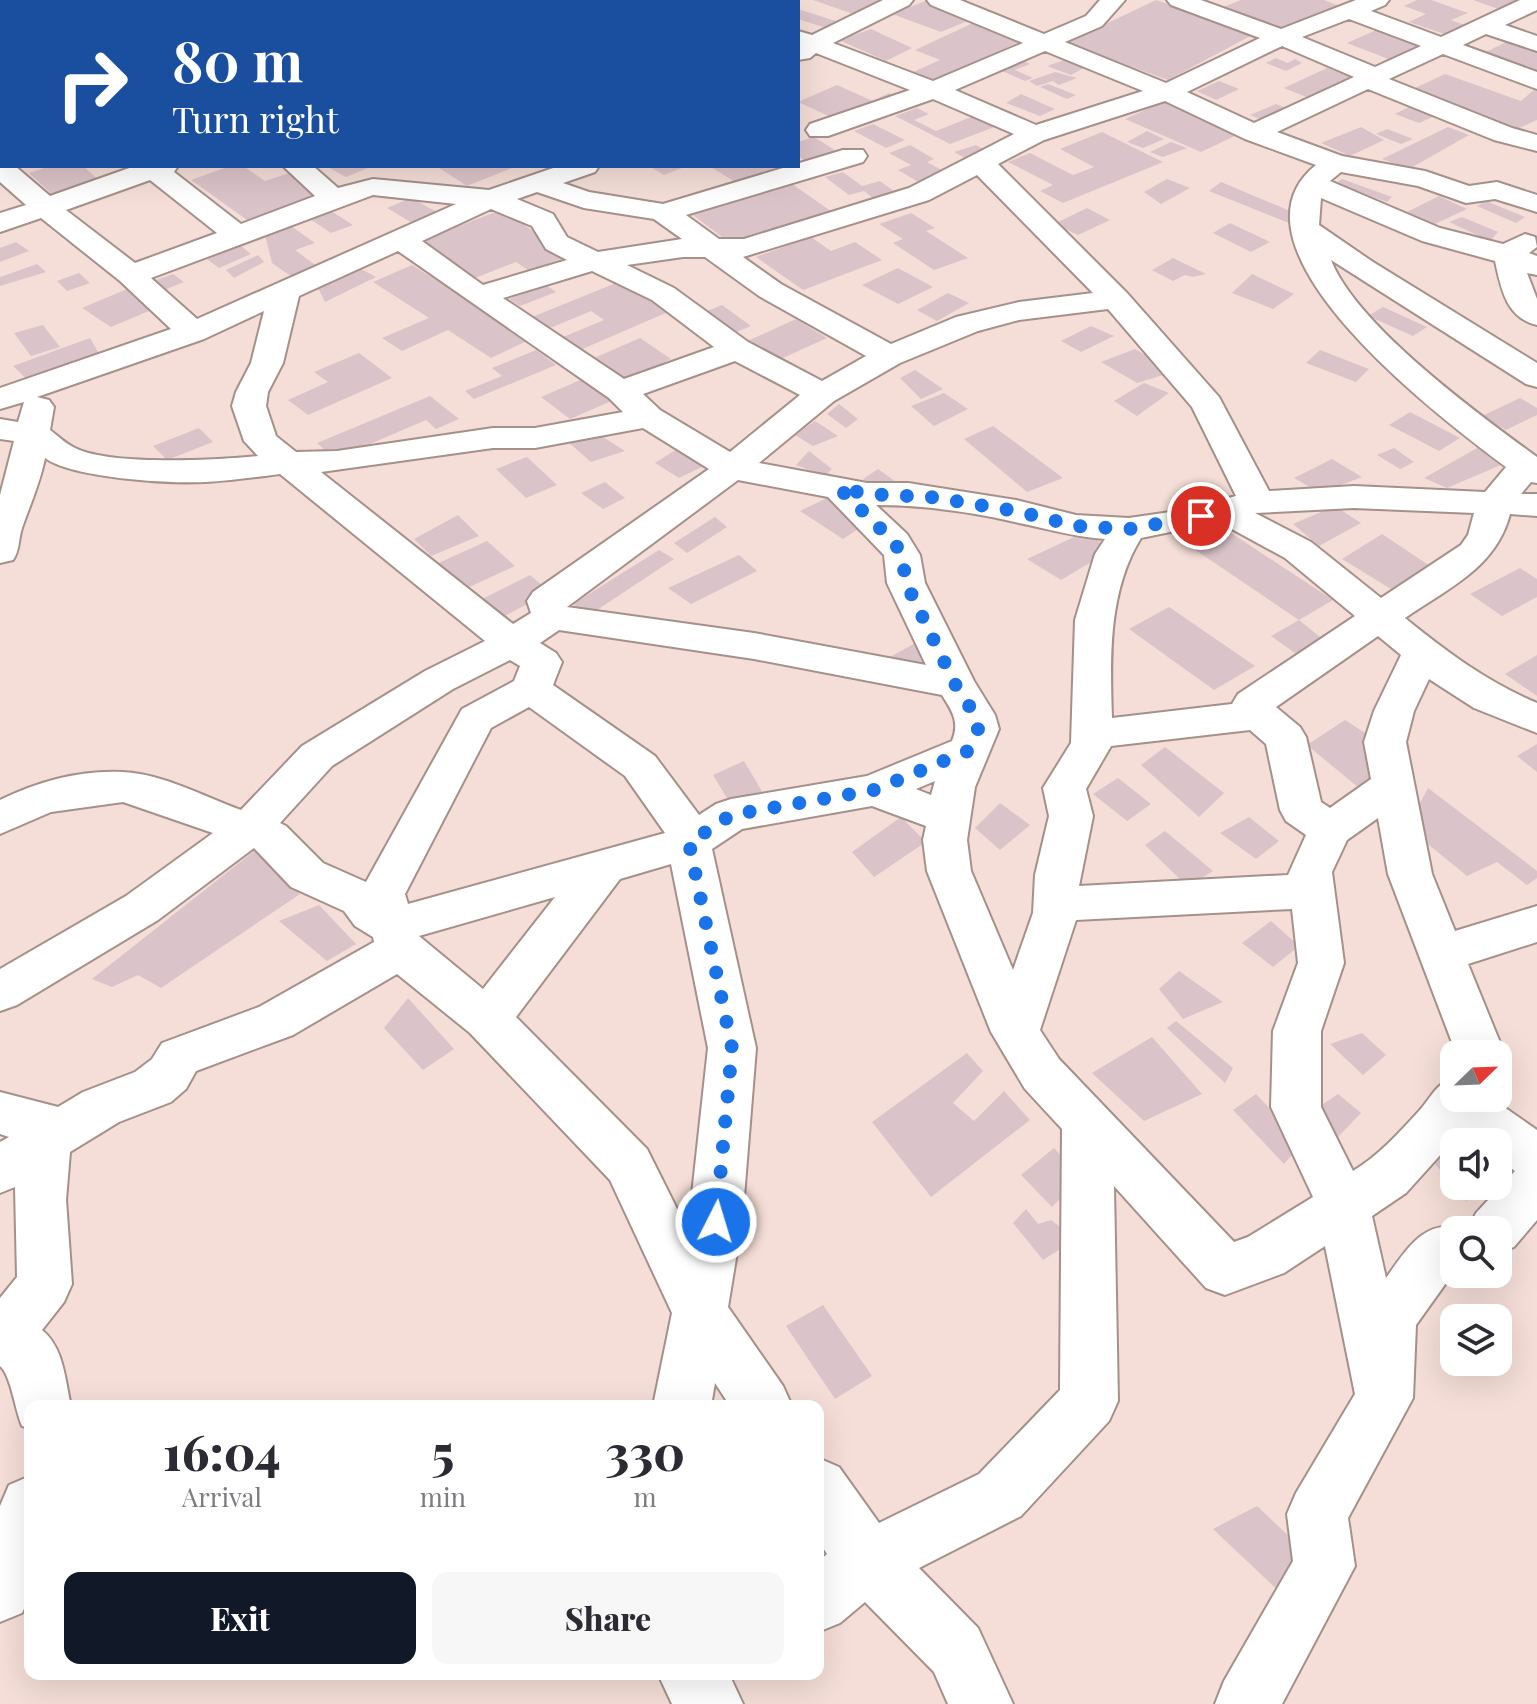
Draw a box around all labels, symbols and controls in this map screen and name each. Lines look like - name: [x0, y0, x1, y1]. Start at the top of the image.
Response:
- text: 80 m: [172, 22, 303, 97]
- icon: right: [40, 32, 144, 136]
- text: Turn right: [172, 94, 339, 142]
- pin: [1167, 482, 1235, 550]
- icon: arrive: [1179, 494, 1223, 538]
- north arrow: [1440, 1040, 1512, 1112]
- map controls: [1440, 1040, 1512, 1376]
- button: sound: [1440, 1128, 1512, 1200]
- position arrow: [674, 1180, 758, 1264]
- button: search: [1440, 1216, 1512, 1288]
- button: layers: [1440, 1304, 1512, 1376]
- text: 16:04: [163, 1419, 281, 1483]
- text: 5: [432, 1419, 454, 1483]
- text: 330: [605, 1419, 685, 1483]
- text: Arrival: [182, 1479, 262, 1514]
- text: min: [420, 1479, 466, 1514]
- text: m: [633, 1479, 657, 1514]
- button: Exit: [64, 1572, 416, 1664]
- button: Share: [432, 1572, 784, 1664]

